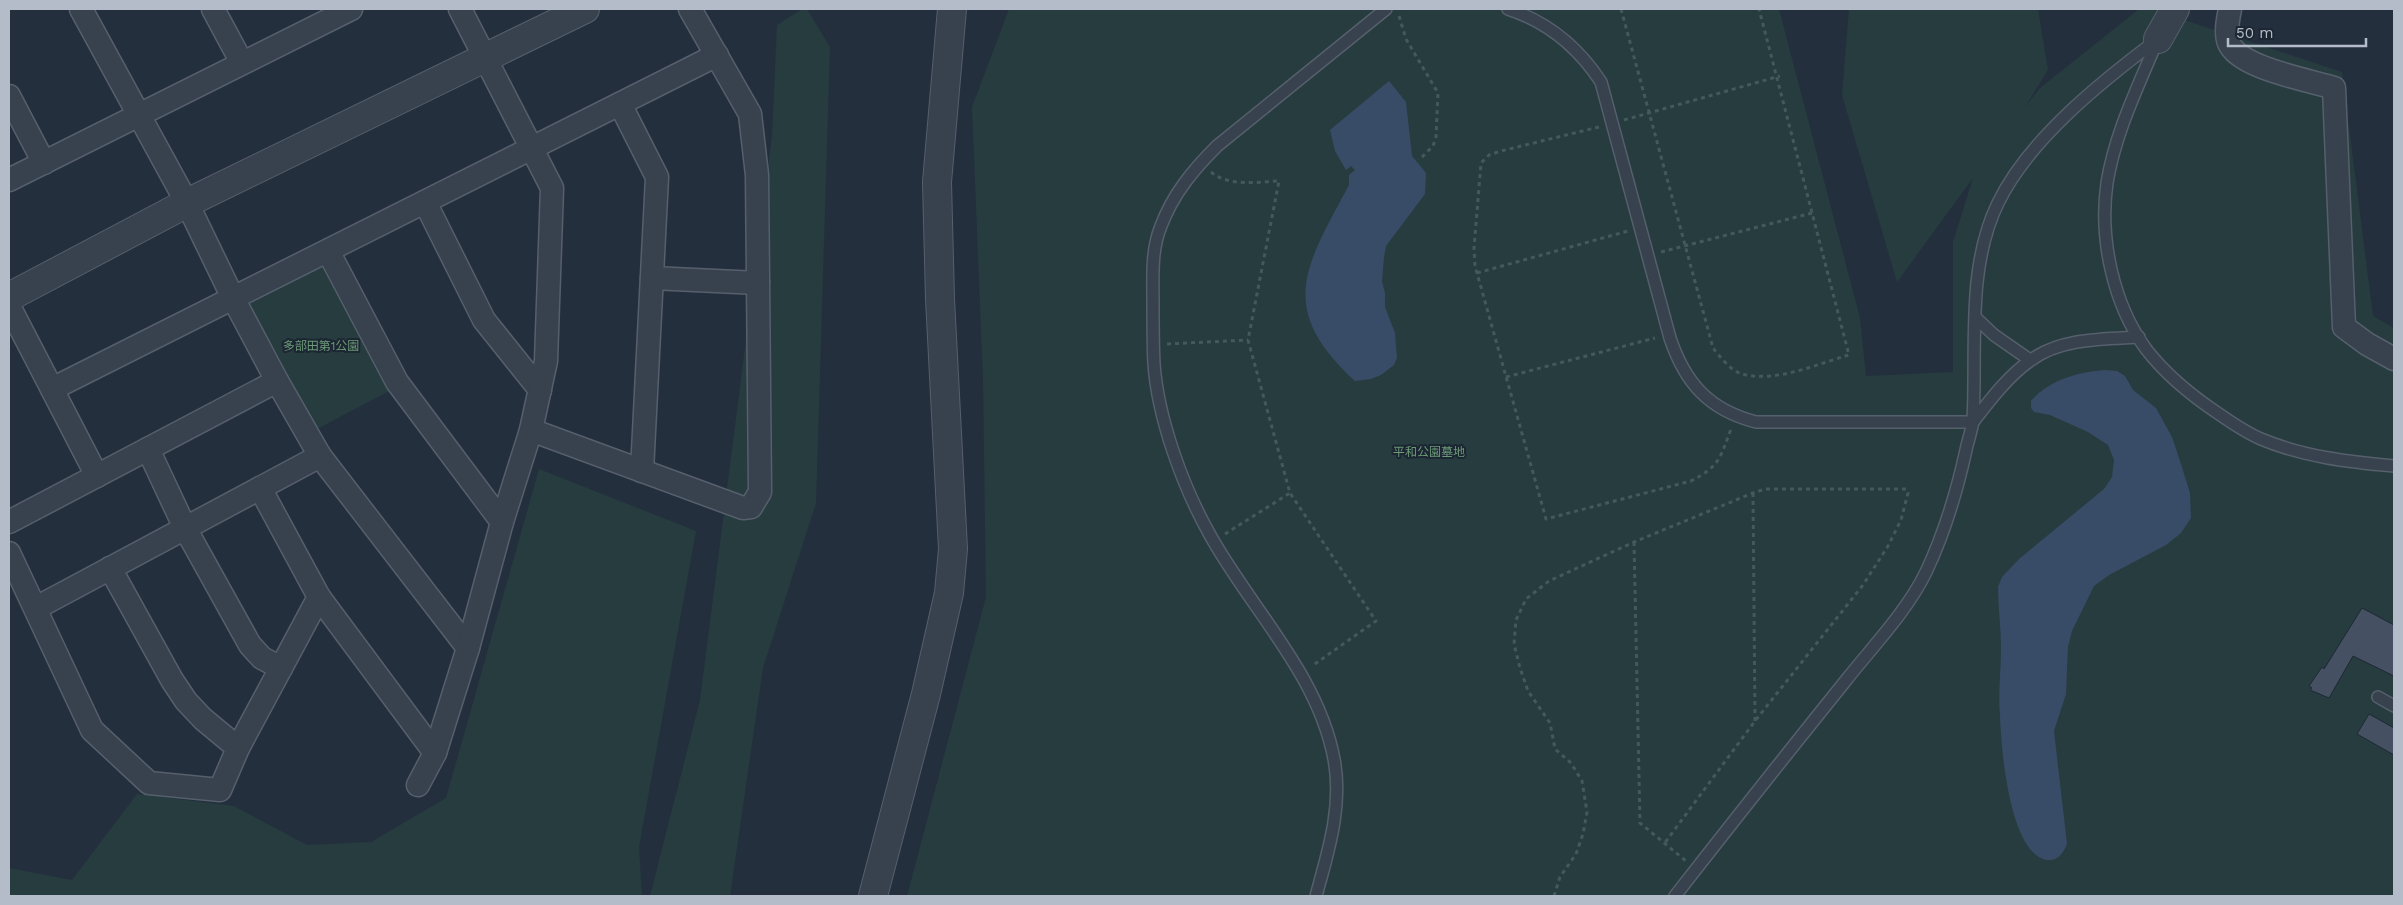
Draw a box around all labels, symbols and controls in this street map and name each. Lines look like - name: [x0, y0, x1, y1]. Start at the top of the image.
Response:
- scale bar: [2228, 15, 2366, 47]
- text: 50 m: [2236, 24, 2273, 42]
- park label: 多部田第1公園: [283, 339, 359, 353]
- park label: 平和公園墓地: [1393, 445, 1465, 459]

